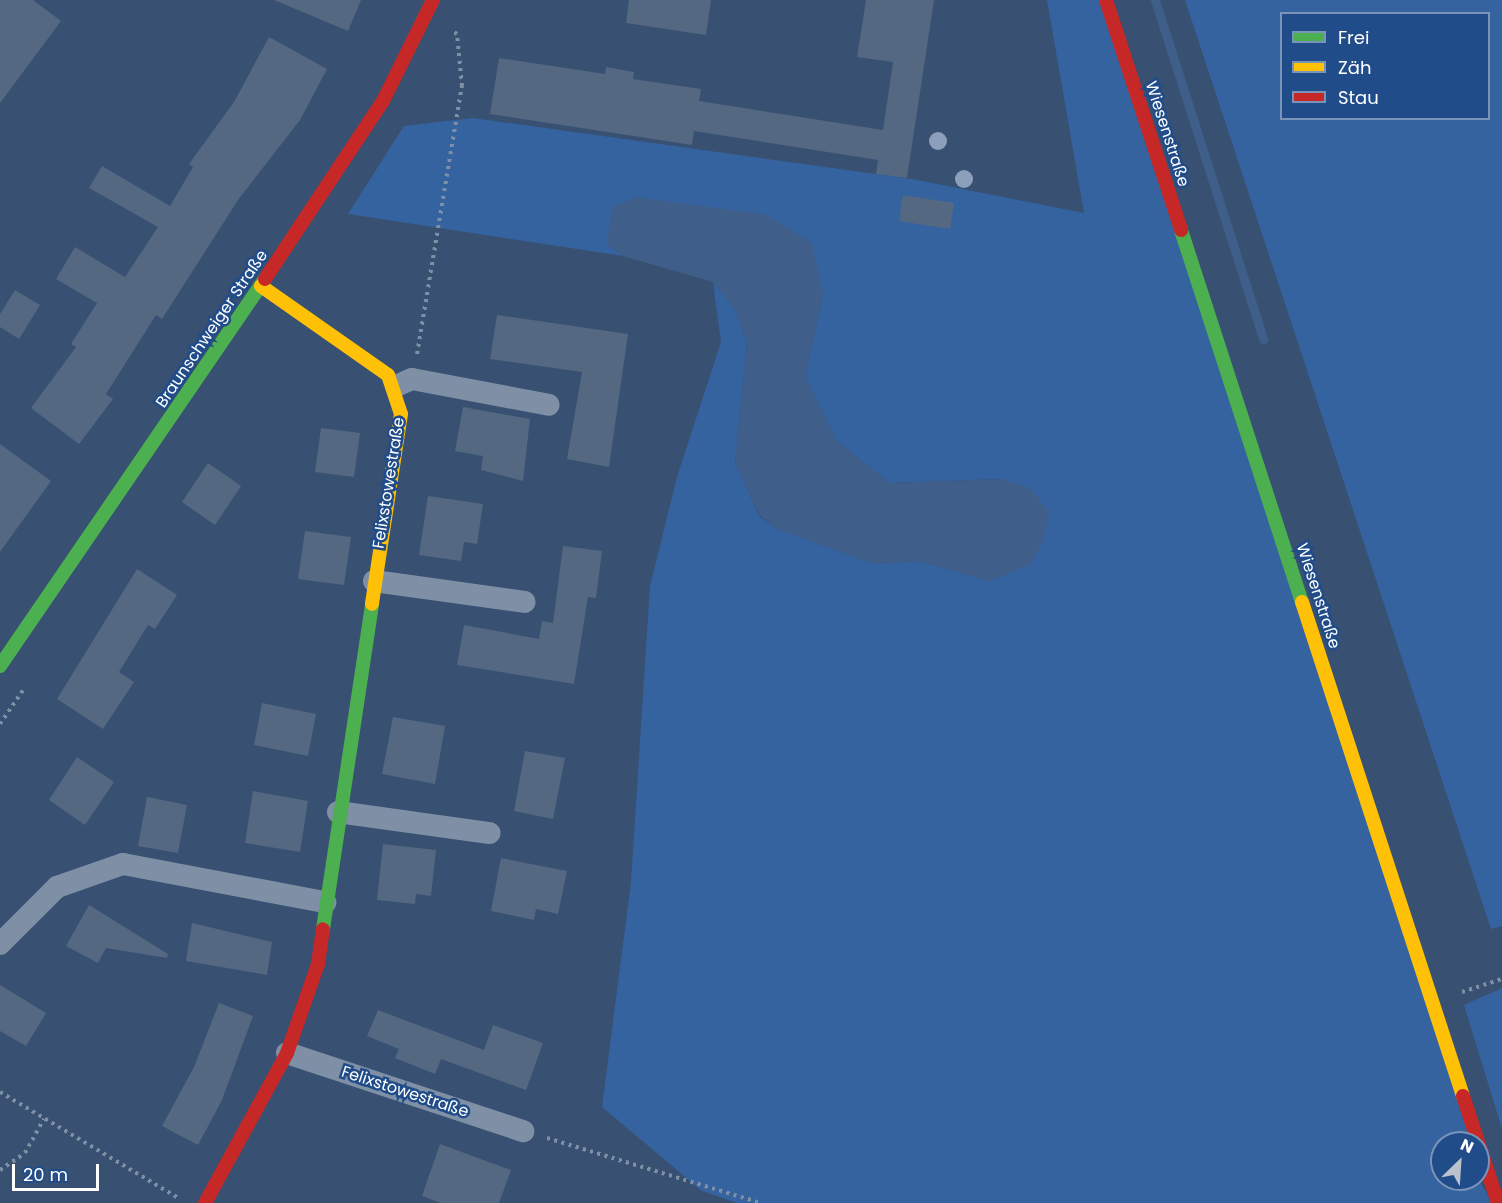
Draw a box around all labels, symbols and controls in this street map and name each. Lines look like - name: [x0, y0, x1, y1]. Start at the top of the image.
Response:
- legend: [1280, 12, 1490, 120]
- text: Frei: [1338, 25, 1369, 50]
- text: Zäh: [1338, 55, 1371, 80]
- street label: Wiesenstraße: [1141, 79, 1193, 189]
- text: Stau: [1338, 85, 1379, 110]
- street label: Braunschweiger Straße: [152, 246, 272, 412]
- street label: Felixstowestraße: [369, 416, 409, 550]
- street label: Wiesenstraße: [1292, 541, 1344, 651]
- street label: Felixstowestraße: [339, 1062, 471, 1122]
- north arrow: [1430, 1131, 1490, 1191]
- text: N: [1457, 1133, 1477, 1159]
- scale bar: [15, 1152, 102, 1190]
- text: 20 m: [23, 1162, 68, 1187]

